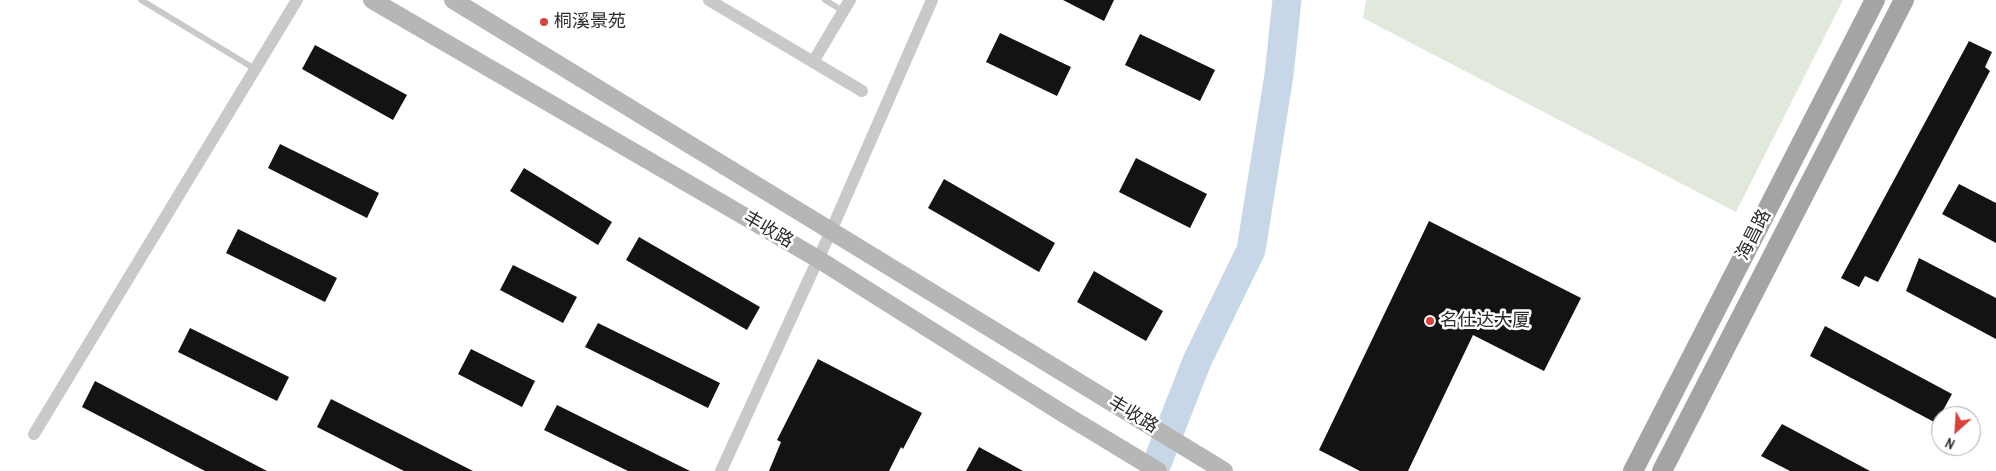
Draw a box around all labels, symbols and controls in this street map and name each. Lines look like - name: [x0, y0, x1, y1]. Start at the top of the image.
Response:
- place label: 桐溪景苑: [554, 11, 626, 33]
- marker: 桐溪景苑: [538, 16, 550, 28]
- street label: 海昌路: [1732, 206, 1776, 264]
- street label: 丰收路: [739, 207, 797, 253]
- place label: 名仕达大厦: [1440, 310, 1530, 332]
- marker: 名仕达大厦: [1424, 315, 1436, 327]
- street label: 丰收路: [1104, 392, 1162, 438]
- north arrow: [1931, 406, 1981, 456]
- text: N: [1942, 434, 1958, 453]

